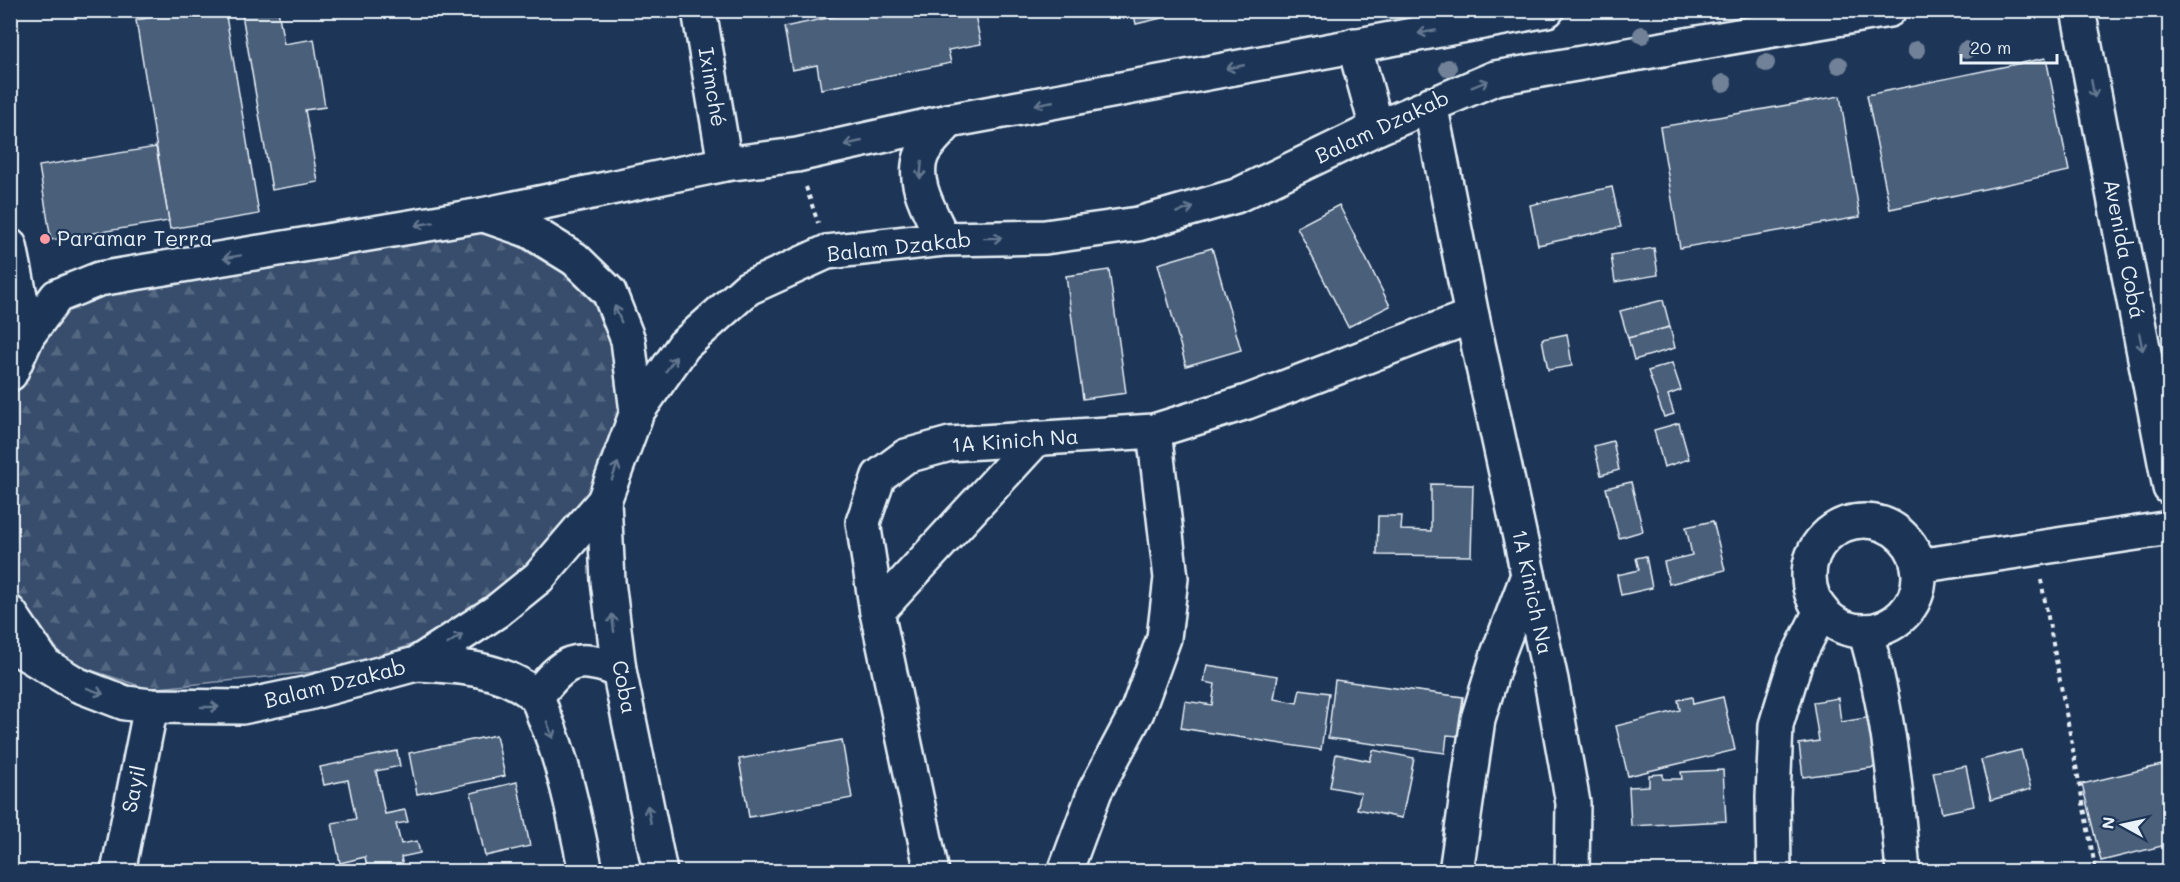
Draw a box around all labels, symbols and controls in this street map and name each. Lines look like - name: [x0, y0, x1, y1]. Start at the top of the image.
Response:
- one-way arrow: [1418, 27, 1438, 38]
- scale bar: [1961, 27, 2057, 65]
- text: 20 m: [1970, 35, 2011, 59]
- street label: Iximché: [693, 45, 734, 129]
- one-way arrow: [1226, 62, 1246, 73]
- one-way arrow: [1470, 78, 1489, 89]
- one-way arrow: [2088, 78, 2099, 98]
- street label: Balam Dzakab: [1310, 83, 1453, 168]
- one-way arrow: [1034, 98, 1054, 109]
- one-way arrow: [844, 137, 863, 149]
- one-way arrow: [915, 159, 926, 179]
- street label: Avenida Cobá: [2099, 177, 2152, 321]
- one-way arrow: [1175, 204, 1194, 215]
- one-way arrow: [415, 219, 435, 230]
- place label: Paramar Terra: [57, 224, 212, 251]
- street label: Balam Dzakab: [825, 225, 972, 266]
- marker: Paramar Terra: [38, 232, 52, 246]
- one-way arrow: [983, 232, 1003, 243]
- one-way arrow: [223, 251, 242, 262]
- one-way arrow: [612, 305, 623, 324]
- one-way arrow: [2136, 332, 2147, 351]
- one-way arrow: [665, 357, 677, 373]
- street label: 1A Kinich Na: [950, 422, 1079, 457]
- one-way arrow: [610, 462, 621, 480]
- street label: 1A Kinich Na: [1507, 527, 1560, 657]
- one-way arrow: [607, 613, 618, 633]
- one-way arrow: [446, 633, 462, 645]
- street label: Balam Dzakab: [261, 652, 408, 713]
- street label: Coba: [607, 658, 644, 716]
- one-way arrow: [85, 687, 104, 698]
- one-way arrow: [199, 701, 219, 713]
- one-way arrow: [545, 721, 556, 739]
- street label: Sayil: [114, 763, 151, 815]
- north arrow: [2093, 795, 2153, 855]
- one-way arrow: [643, 805, 654, 824]
- text: N: [2096, 815, 2119, 830]

